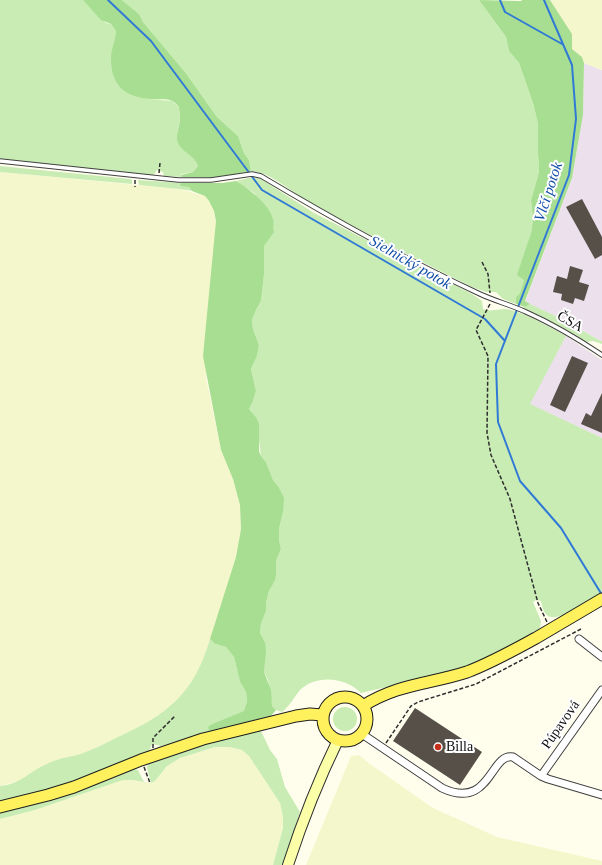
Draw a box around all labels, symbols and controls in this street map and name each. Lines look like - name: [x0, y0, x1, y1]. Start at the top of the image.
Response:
- water label: Vlčí potok: [531, 160, 567, 224]
- water label: Sielnický potok: [366, 232, 454, 294]
- street label: ČSA: [554, 308, 586, 336]
- street label: Púpavová: [538, 698, 584, 752]
- place label: Billa: [446, 739, 473, 755]
- marker: Billa: [433, 742, 443, 752]

